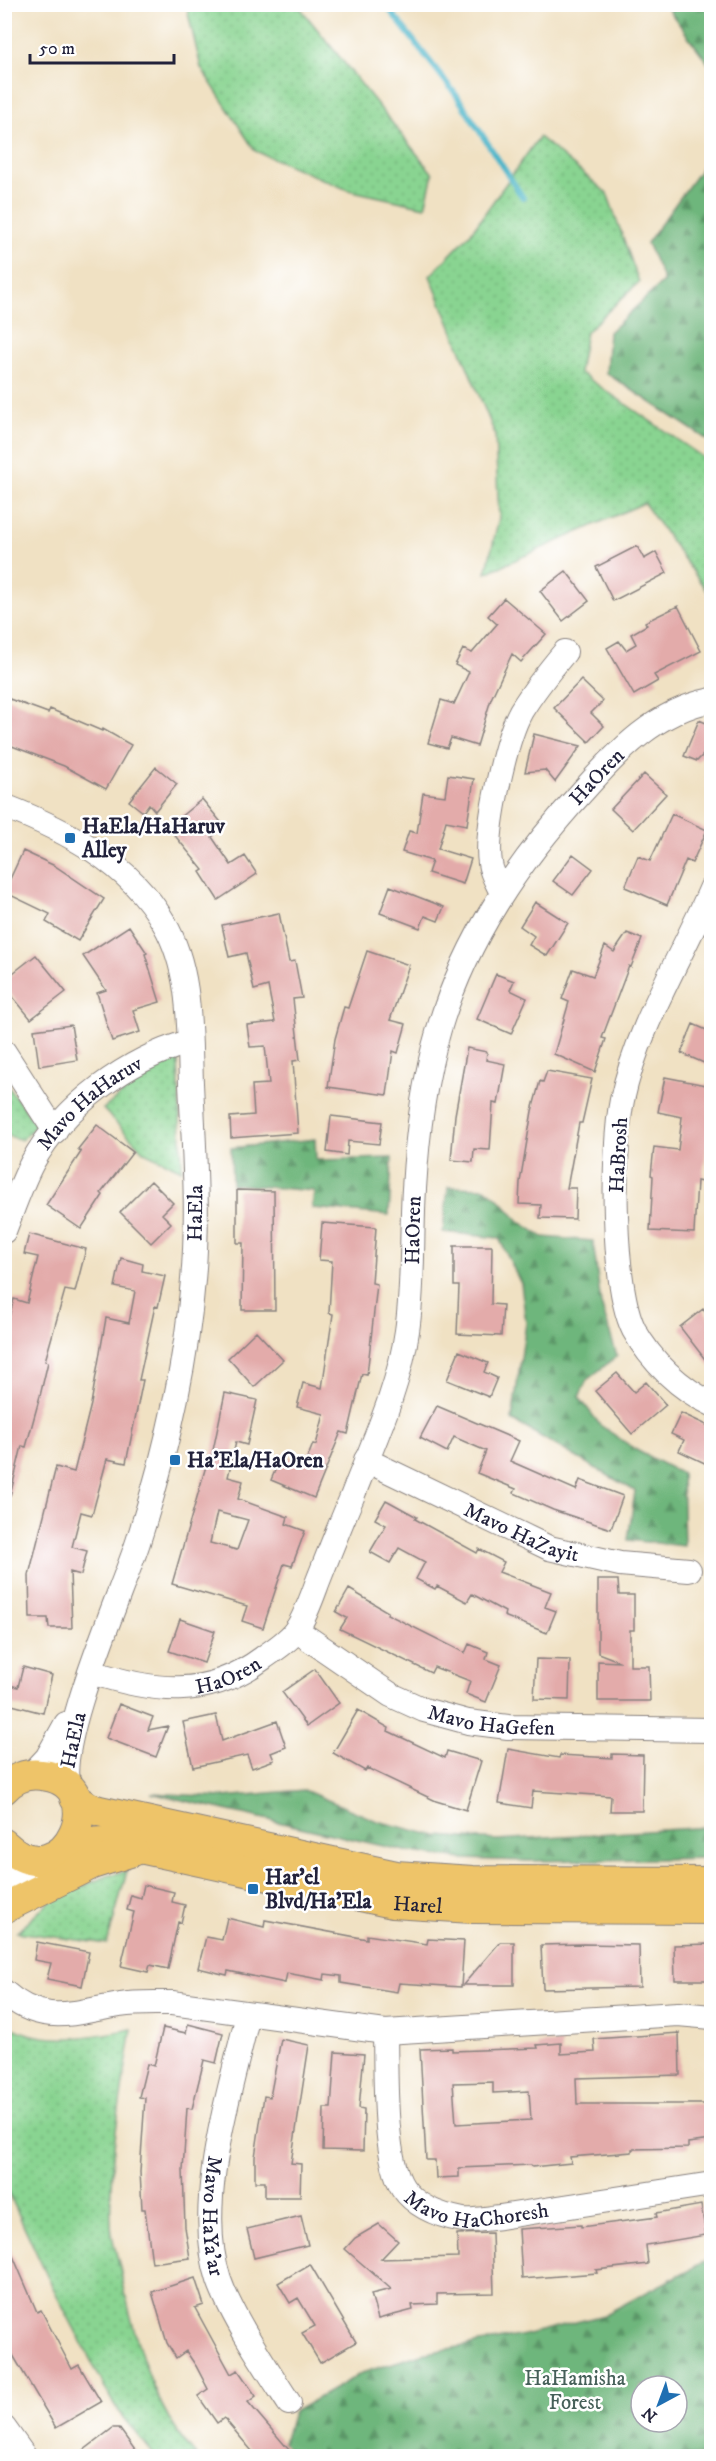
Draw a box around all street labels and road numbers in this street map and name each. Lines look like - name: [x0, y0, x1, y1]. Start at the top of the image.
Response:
- street label: HaOren: [564, 743, 630, 811]
- street label: Mavo HaHaruv: [32, 1050, 148, 1156]
- street label: HaBrosh: [604, 1117, 634, 1194]
- street label: HaEla: [183, 1184, 209, 1242]
- street label: HaOren: [400, 1195, 428, 1265]
- street label: Mavo HaZayit: [460, 1497, 582, 1568]
- street label: HaOren: [193, 1651, 267, 1701]
- street label: Mavo HaGefen: [425, 1700, 555, 1742]
- street label: HaEla: [55, 1710, 93, 1771]
- street label: Harel: [392, 1891, 444, 1920]
- street label: Mavo HaYa'ar: [196, 2154, 229, 2280]
- street label: Mavo HaChoresh: [398, 2185, 550, 2235]

